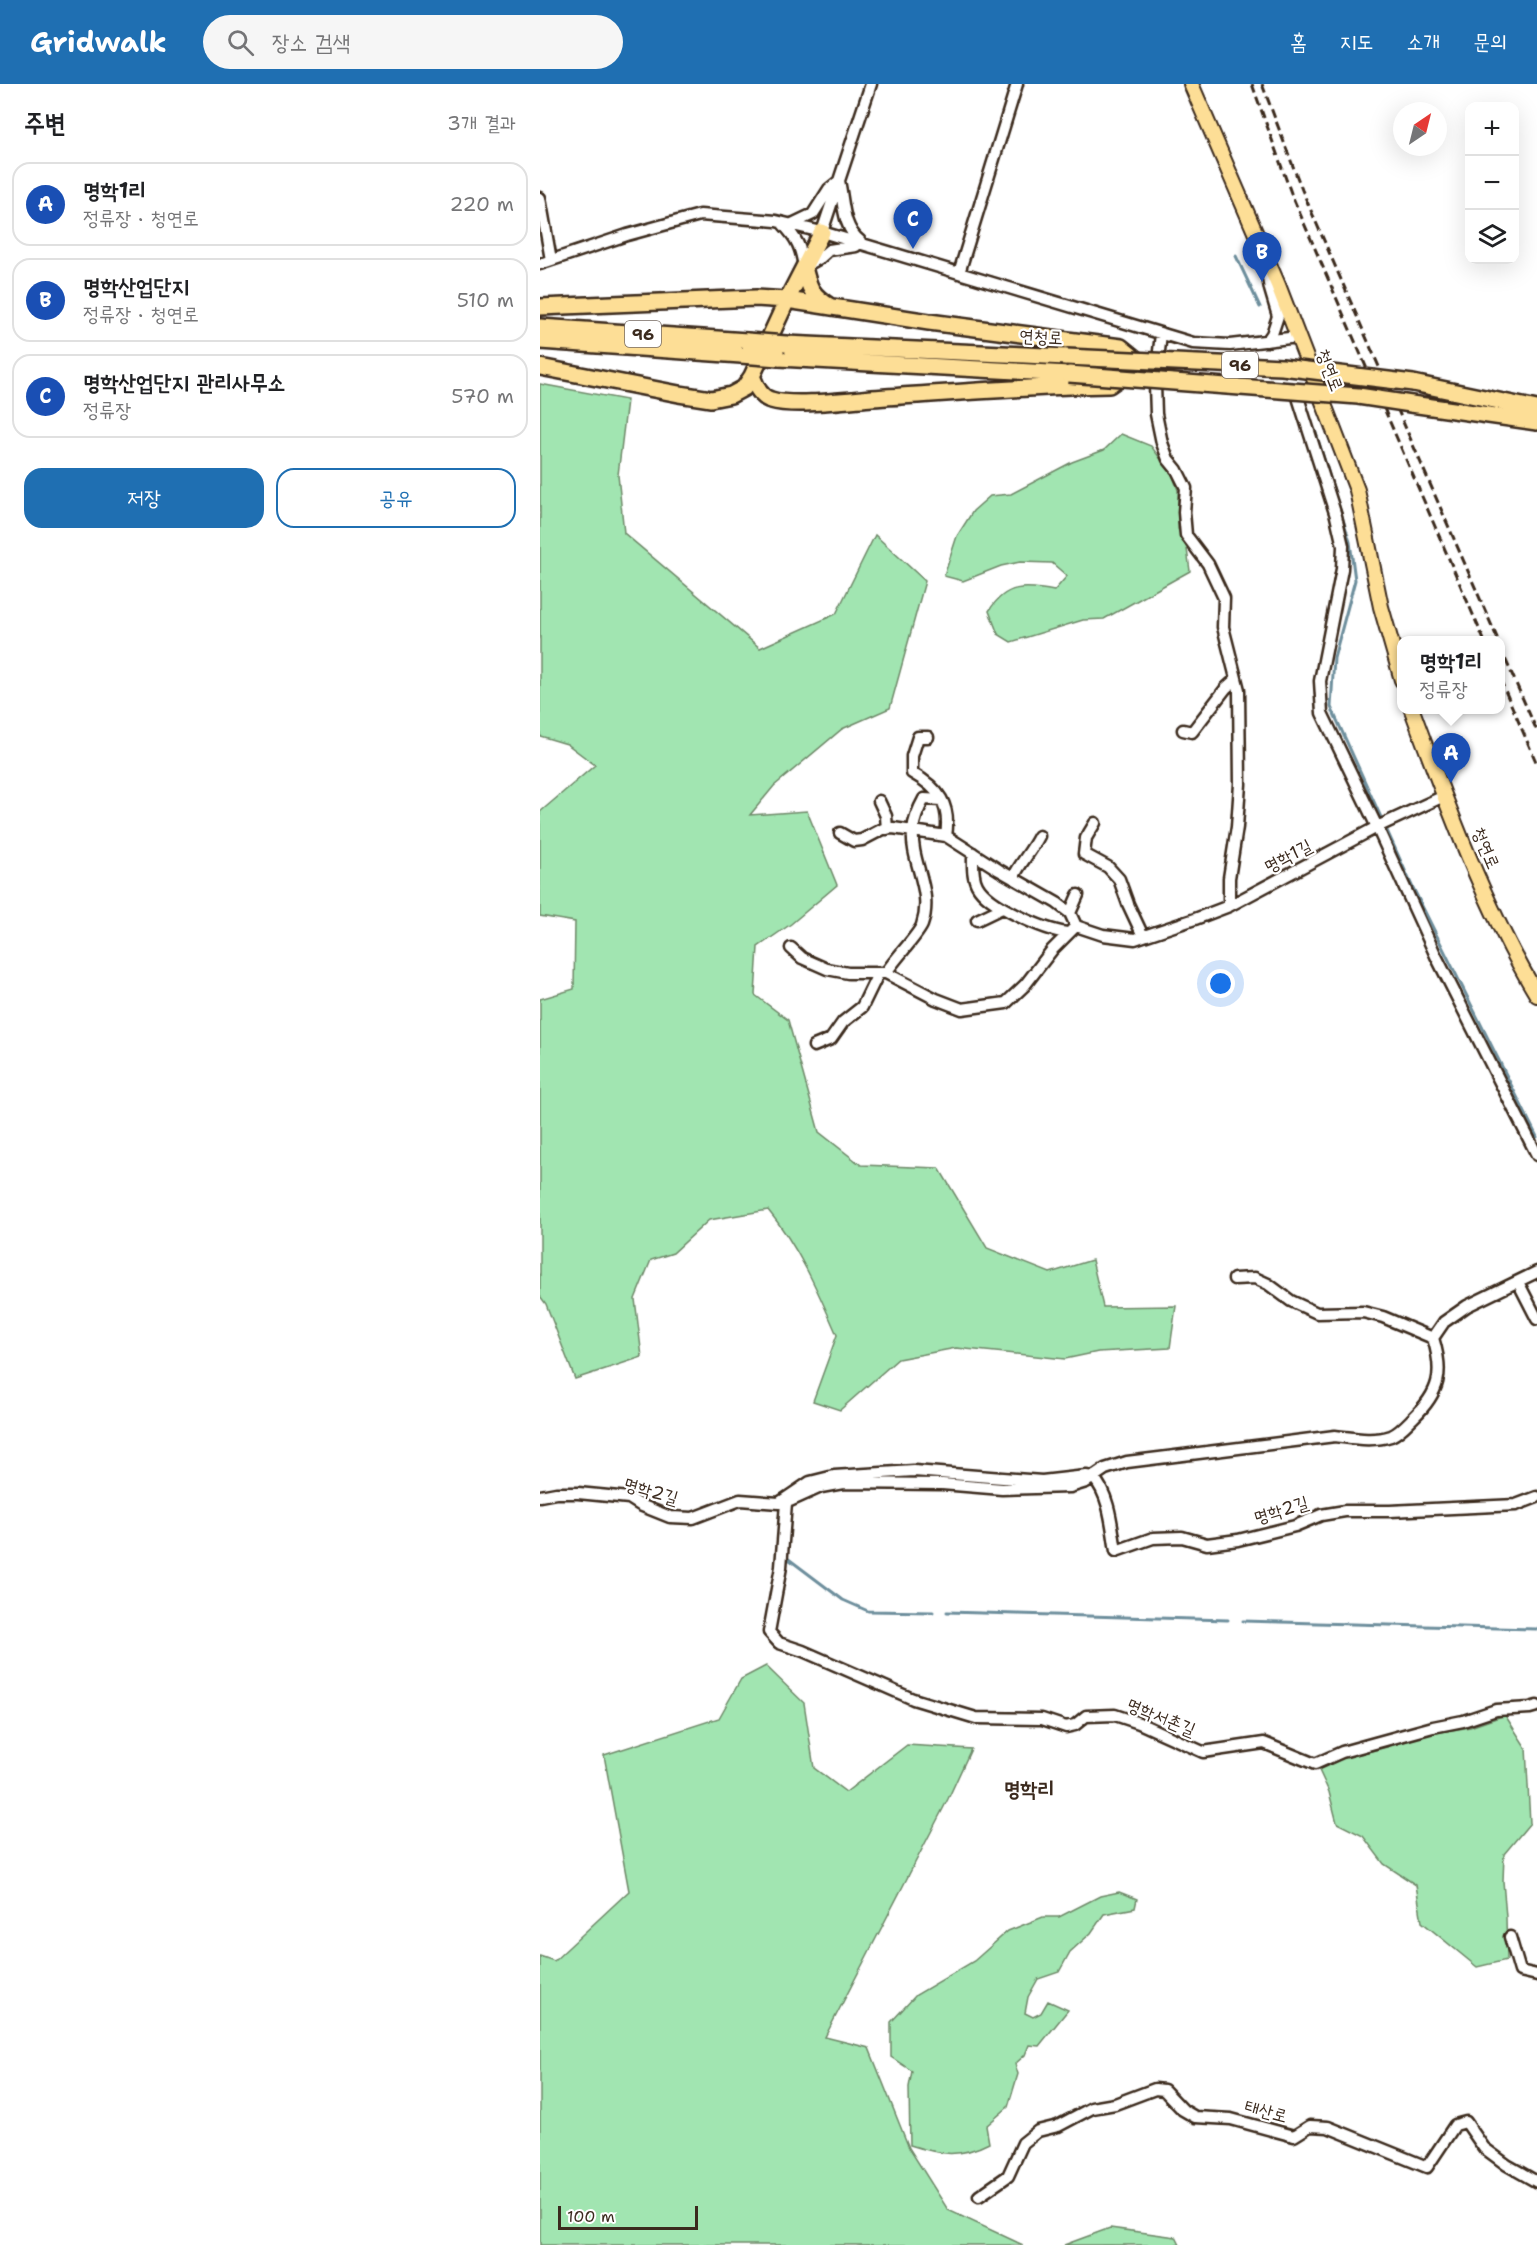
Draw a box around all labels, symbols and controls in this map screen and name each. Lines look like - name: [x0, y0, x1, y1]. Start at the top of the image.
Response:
- search box: [203, 15, 623, 69]
- text: Gridwalk: [30, 23, 167, 61]
- icon: search: [224, 26, 257, 59]
- text: 장소 검색: [272, 28, 350, 57]
- text: 홈: [1290, 28, 1307, 56]
- text: 지도: [1340, 28, 1373, 56]
- text: 소개: [1406, 28, 1440, 56]
- text: 문의: [1473, 28, 1507, 56]
- north arrow: [1393, 102, 1447, 156]
- map controls: [1465, 102, 1519, 264]
- button: +: [1465, 102, 1519, 156]
- text: 주변: [24, 105, 66, 140]
- text: 3개 결과: [447, 110, 516, 136]
- button: −: [1465, 156, 1519, 210]
- text: 명학1리: [83, 176, 146, 205]
- text: A: [38, 191, 53, 217]
- text: 220 m: [450, 191, 514, 217]
- pin: C: [894, 200, 932, 249]
- text: 정류장 · 청연로: [83, 205, 199, 231]
- button: layers: [1465, 210, 1519, 264]
- pin: B: [1242, 232, 1282, 282]
- text: 명학산업단지: [83, 272, 189, 301]
- text: B: [39, 287, 52, 313]
- text: 510 m: [457, 287, 514, 313]
- text: 정류장 · 청연로: [83, 301, 199, 327]
- road number: 96: [625, 321, 661, 347]
- street label: 연청로: [1019, 324, 1063, 350]
- street label: 청연로: [1311, 345, 1349, 395]
- road number: 96: [1222, 352, 1258, 378]
- text: 명학산업단지 관리사무소: [83, 368, 285, 397]
- text: C: [39, 383, 52, 409]
- text: 570 m: [451, 383, 514, 409]
- text: 정류장: [83, 397, 131, 423]
- button: 저장: [24, 468, 264, 528]
- button: 공유: [276, 468, 516, 528]
- popup: [1397, 636, 1505, 714]
- text: 명학1리: [1419, 647, 1483, 676]
- text: 정류장: [1419, 676, 1468, 702]
- pin: A: [1432, 734, 1470, 783]
- street label: 청연로: [1466, 823, 1506, 873]
- street label: 명학1길: [1260, 833, 1317, 879]
- your location: [1206, 969, 1235, 998]
- street label: 명학2길: [621, 1472, 682, 1510]
- street label: 명학2길: [1251, 1490, 1312, 1530]
- street label: 명학서촌길: [1123, 1692, 1200, 1742]
- district label: 명학리: [1004, 1775, 1054, 1803]
- street label: 태산로: [1242, 2094, 1290, 2128]
- scale bar: [558, 2203, 698, 2230]
- text: 100 m: [567, 2206, 615, 2227]

